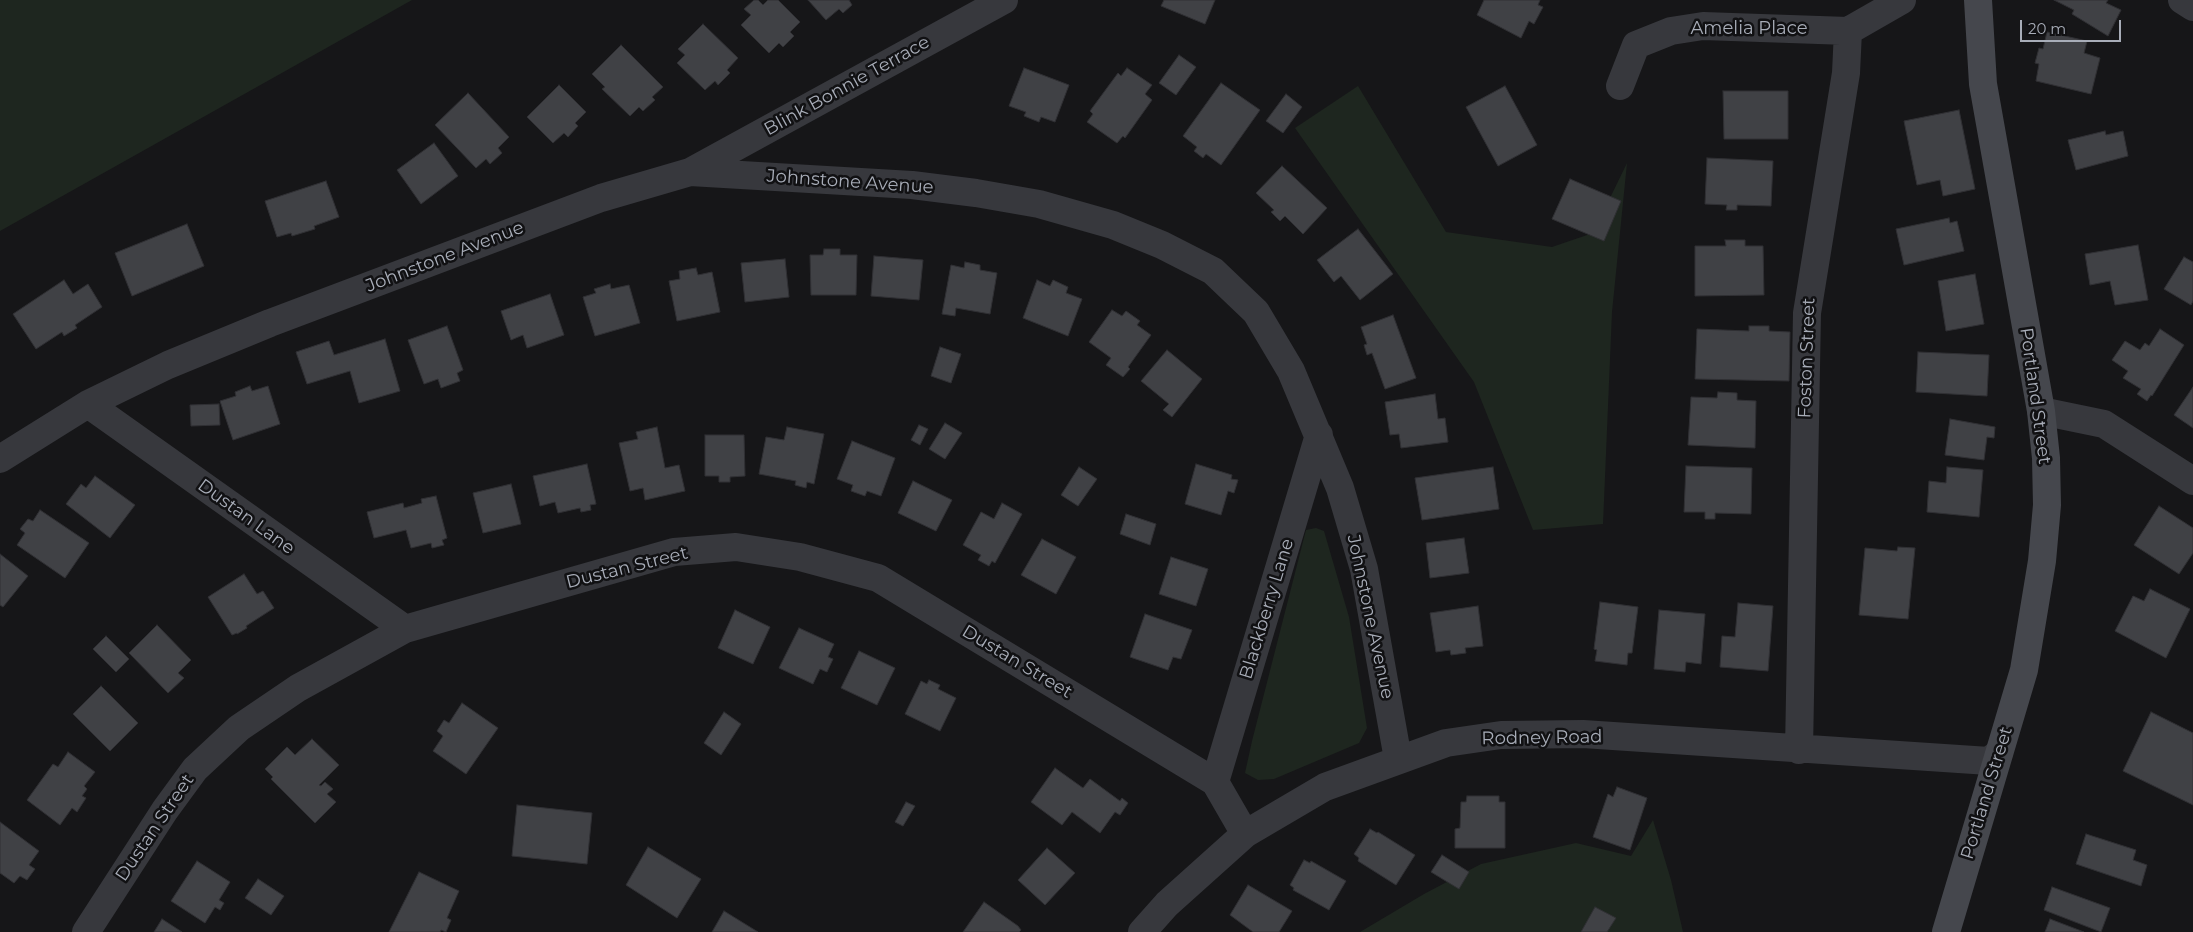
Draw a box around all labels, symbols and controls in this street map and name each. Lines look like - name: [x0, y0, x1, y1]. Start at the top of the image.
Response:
- scale bar: [2023, 10, 2124, 42]
- street label: Amelia Place: [1690, 18, 1808, 40]
- text: 20 m: [2028, 19, 2066, 38]
- street label: Blink Bonnie Terrace: [761, 32, 933, 140]
- street label: Johnstone Avenue: [766, 165, 934, 199]
- street label: Johnstone Avenue: [363, 217, 527, 297]
- street label: Foston Street: [1794, 297, 1820, 419]
- street label: Portland Street: [2015, 326, 2055, 466]
- street label: Dustan Lane: [193, 475, 299, 559]
- street label: Johnstone Avenue: [1342, 533, 1398, 701]
- street label: Blackberry Lane: [1235, 536, 1299, 682]
- street label: Dustan Street: [564, 542, 690, 594]
- street label: Dustan Street: [958, 621, 1076, 703]
- street label: Portland Street: [1957, 724, 2017, 862]
- street label: Rodney Road: [1481, 726, 1603, 750]
- street label: Dustan Street: [111, 770, 199, 886]

